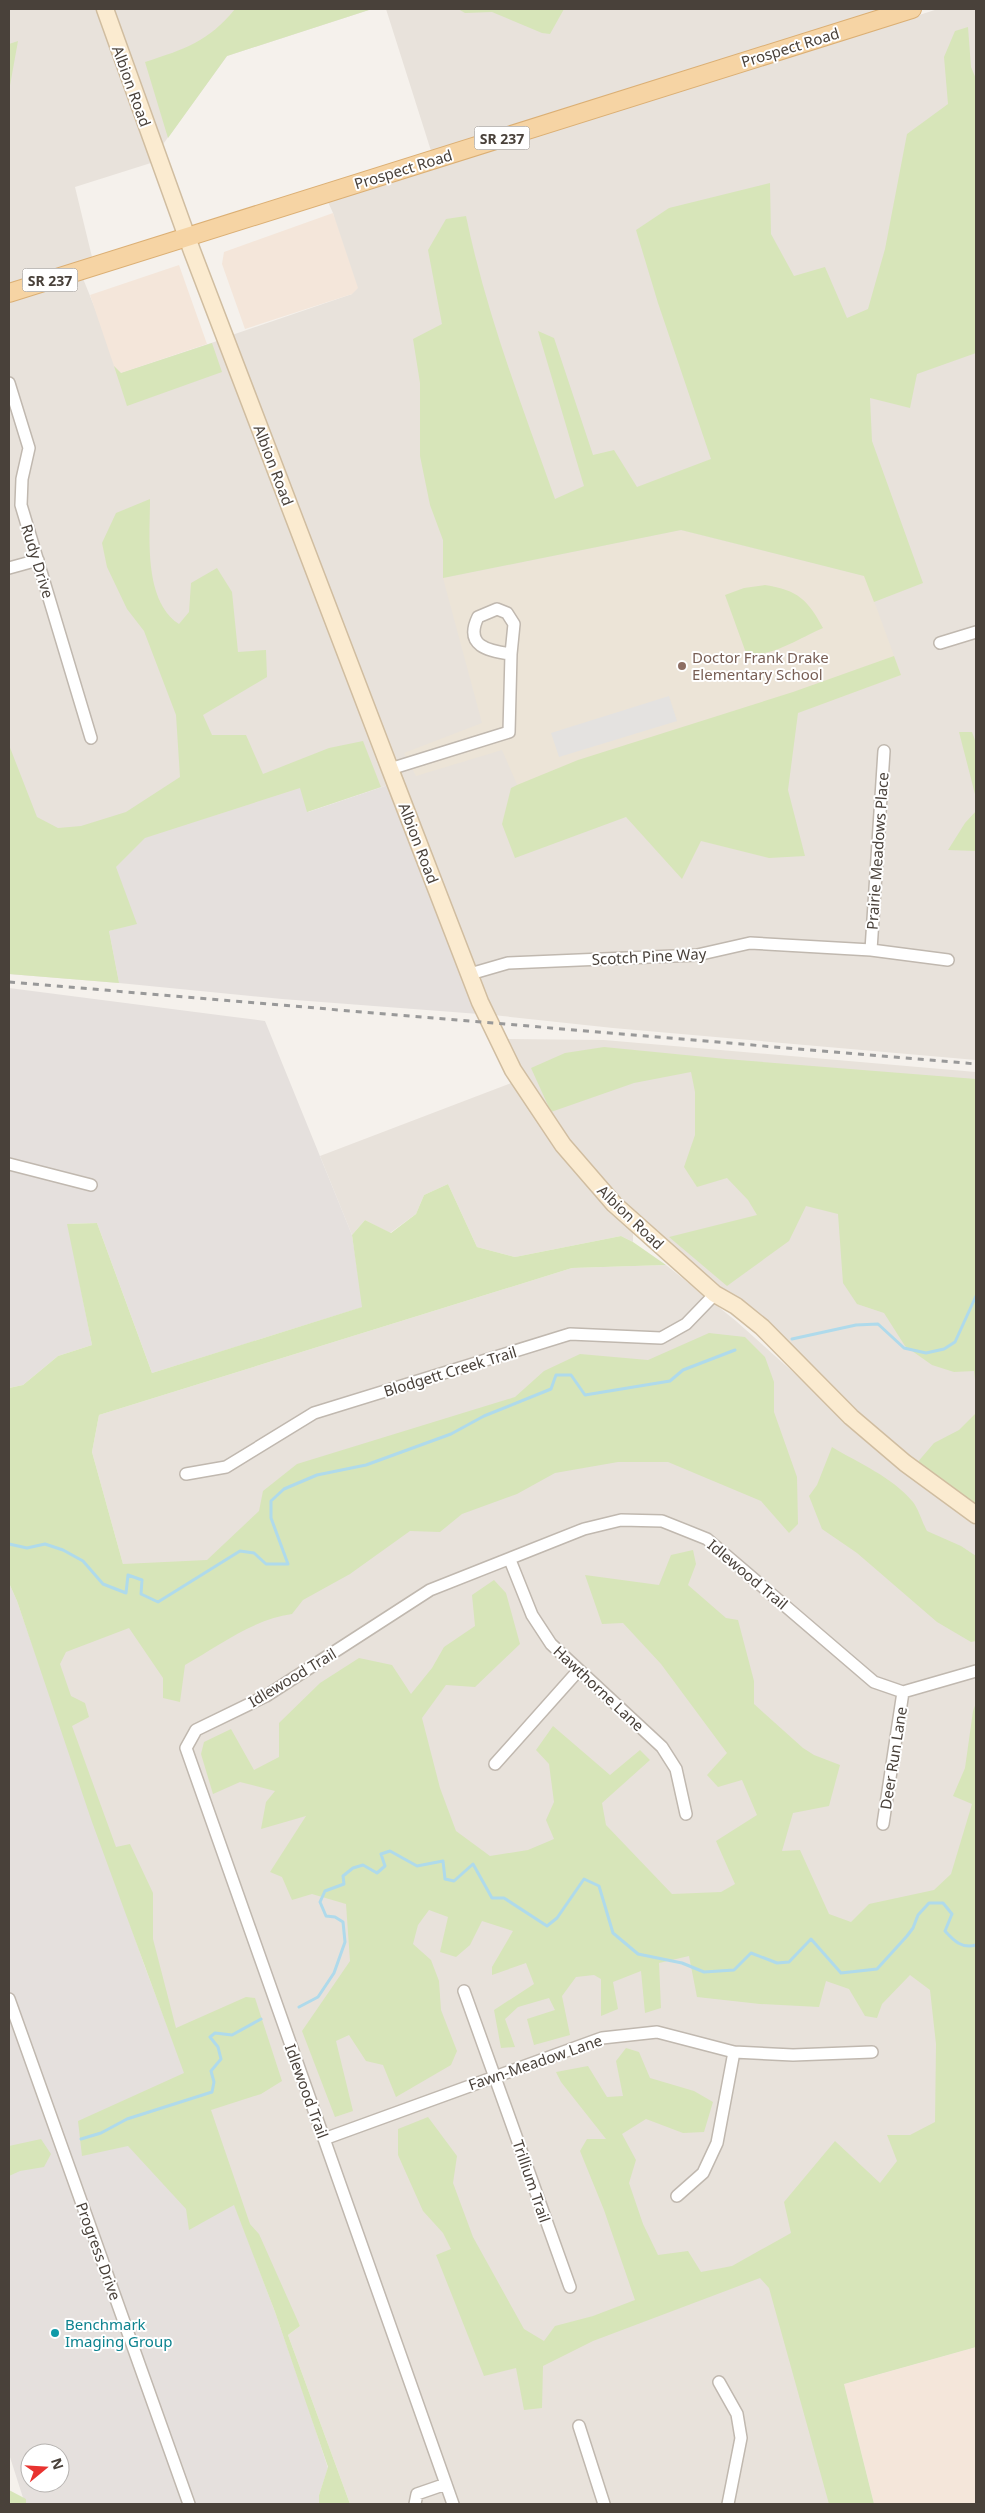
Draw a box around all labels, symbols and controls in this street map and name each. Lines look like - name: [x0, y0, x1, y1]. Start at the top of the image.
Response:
- street label: Prospect Road: [739, 23, 841, 71]
- street label: Albion Road: [108, 43, 156, 129]
- road number: SR 237: [474, 126, 530, 150]
- street label: Prospect Road: [352, 145, 454, 193]
- road number: SR 237: [22, 268, 78, 292]
- street label: Albion Road: [249, 422, 299, 508]
- street label: Rudy Drive: [17, 522, 59, 600]
- place label: Doctor Frank Drake Elementary School: [692, 647, 829, 684]
- marker: Doctor Frank Drake Elementary School: [676, 660, 688, 672]
- street label: Prairie Meadows Place: [862, 771, 892, 931]
- street label: Albion Road: [394, 800, 444, 886]
- street label: Scotch Pine Way: [591, 943, 707, 969]
- street label: Albion Road: [594, 1180, 668, 1254]
- street label: Blodgett Creek Trail: [381, 1341, 519, 1401]
- street label: Idlewood Trail: [704, 1535, 792, 1613]
- street label: Hawthorne Lane: [549, 1641, 649, 1735]
- street label: Idlewood Trail: [244, 1643, 340, 1711]
- street label: Deer Run Lane: [875, 1705, 911, 1811]
- street label: Fawn-Meadow Lane: [465, 2030, 605, 2094]
- street label: Idlewood Trail: [281, 2041, 333, 2141]
- street label: Trillium Trail: [509, 2137, 555, 2225]
- street label: Progress Drive: [72, 2199, 126, 2303]
- place label: Benchmark Imaging Group: [65, 2314, 172, 2351]
- marker: Benchmark Imaging Group: [49, 2327, 61, 2339]
- north arrow: [20, 2443, 70, 2493]
- text: N: [47, 2455, 69, 2472]

